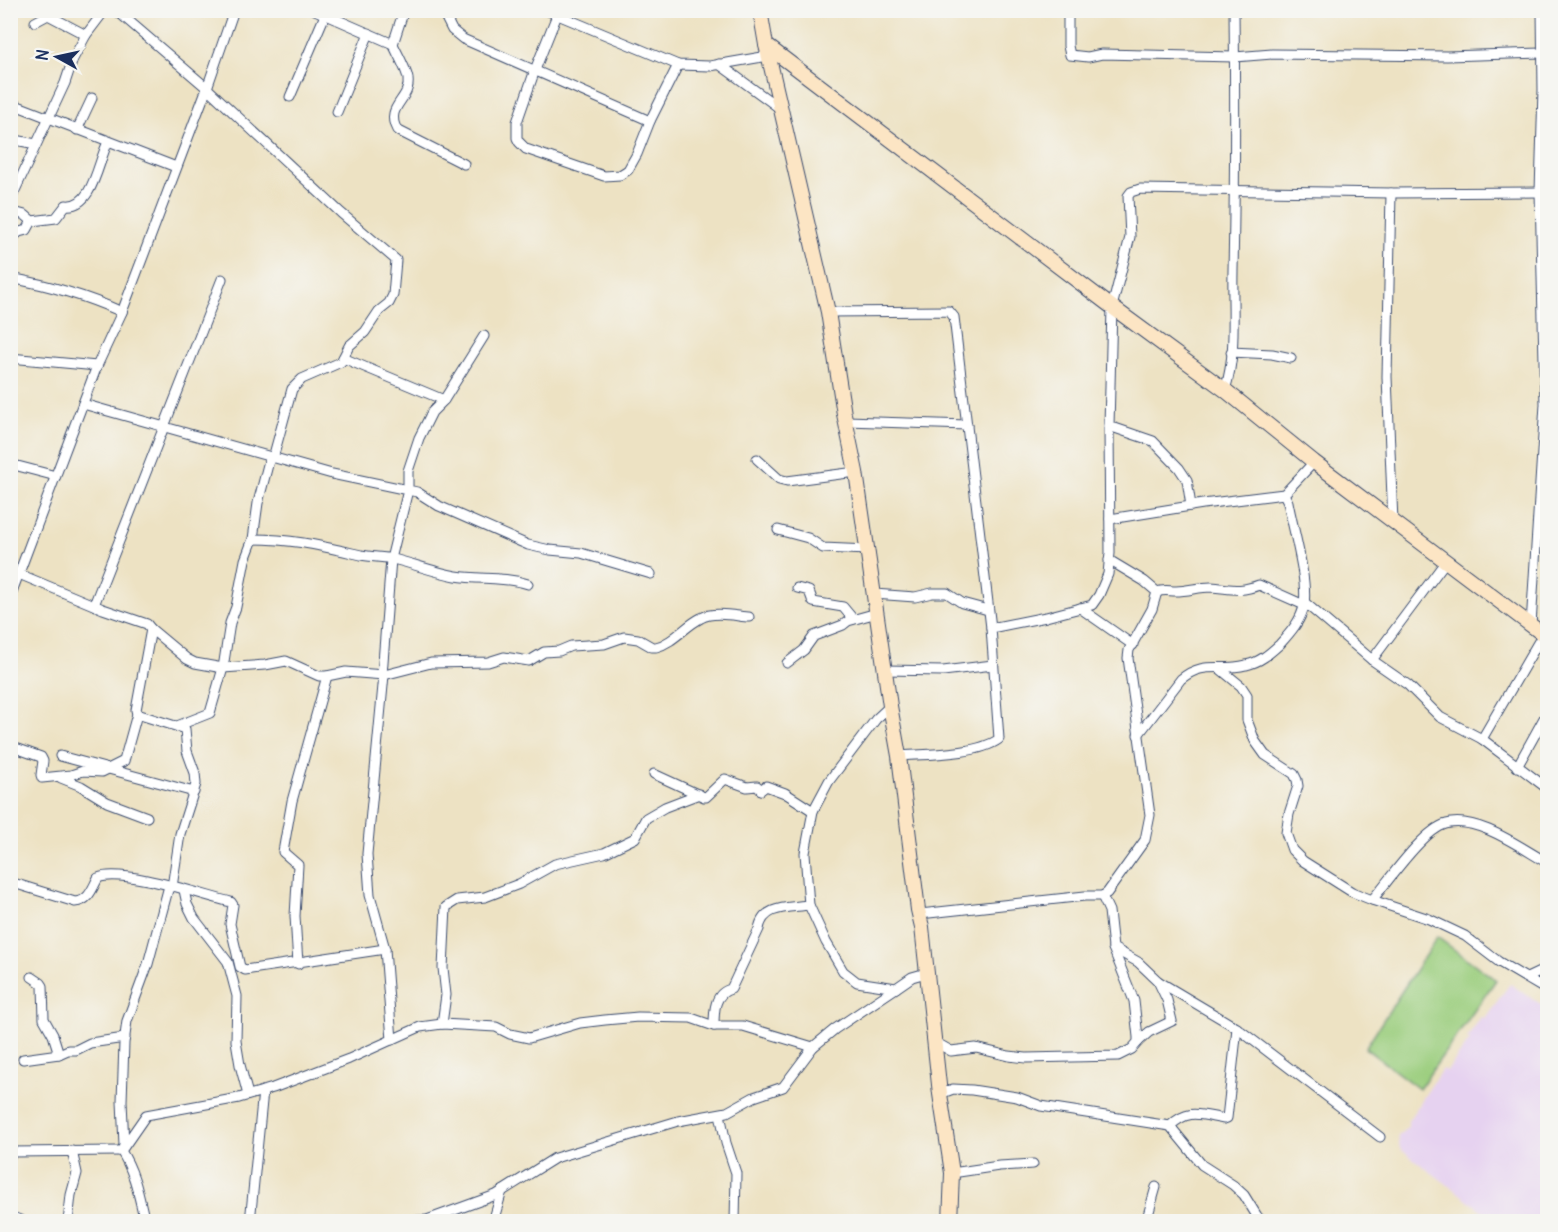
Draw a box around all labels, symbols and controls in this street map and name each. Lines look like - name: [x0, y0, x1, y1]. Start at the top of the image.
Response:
- north arrow: [27, 27, 87, 87]
- text: N: [31, 48, 53, 62]

